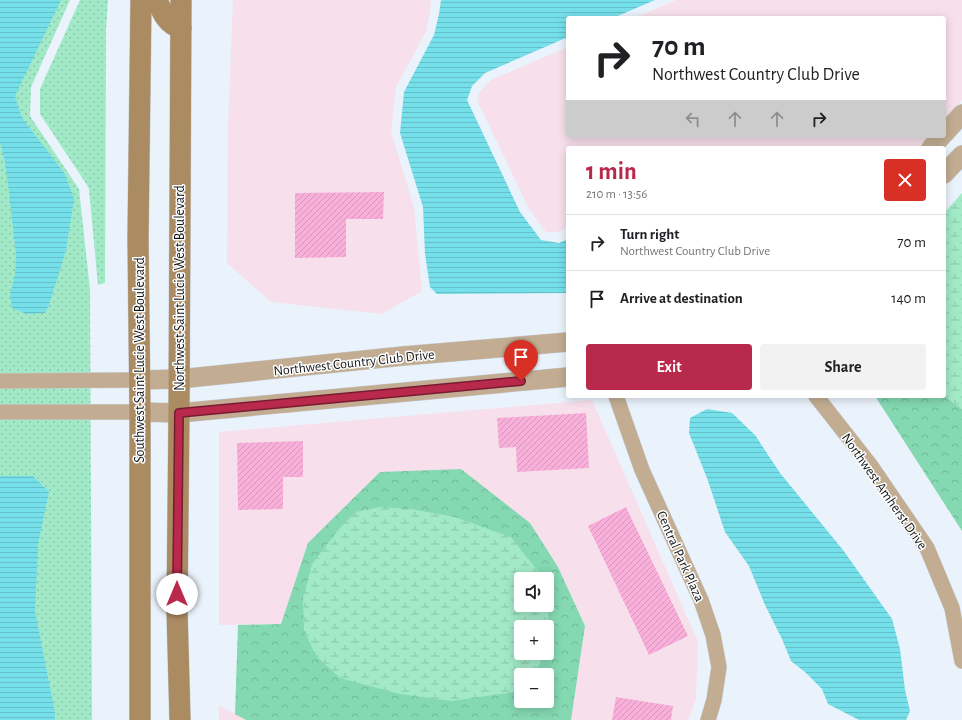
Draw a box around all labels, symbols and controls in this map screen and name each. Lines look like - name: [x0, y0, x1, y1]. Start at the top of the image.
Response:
- icon: right: [586, 32, 638, 84]
- text: 70 m: [652, 33, 706, 61]
- text: Northwest Country Club Drive: [652, 66, 860, 84]
- icon: left: [682, 108, 704, 130]
- icon: ahead: [724, 108, 746, 130]
- icon: ahead: [766, 108, 788, 130]
- icon: right: [808, 108, 830, 130]
- button: close: [884, 159, 926, 201]
- text: 1 min: [586, 160, 637, 184]
- street label: Northwest Saint Lucie West Boulevard: [173, 185, 187, 391]
- text: 210 m · 13:56: [586, 188, 647, 201]
- text: Turn right: [620, 227, 679, 242]
- icon: right: [586, 232, 608, 254]
- text: 70 m: [897, 235, 926, 250]
- text: Northwest Country Club Drive: [620, 245, 770, 258]
- street label: Southwest Saint Lucie West Boulevard: [133, 257, 147, 463]
- icon: arrive: [586, 288, 608, 310]
- text: Arrive at destination: [620, 291, 743, 306]
- text: 140 m: [891, 291, 926, 306]
- pin: [504, 340, 538, 381]
- button: Exit: [586, 344, 752, 390]
- button: Share: [760, 344, 926, 390]
- icon: arrive: [510, 346, 532, 368]
- street label: Northwest Country Club Drive: [273, 348, 435, 378]
- street label: Northwest Amherst Drive: [839, 431, 930, 552]
- street label: Central Park Plaza: [654, 509, 707, 604]
- map controls: [514, 572, 554, 708]
- button: sound: [514, 572, 554, 612]
- position arrow: [156, 573, 198, 615]
- button: +: [514, 620, 554, 660]
- button: −: [514, 668, 554, 708]

